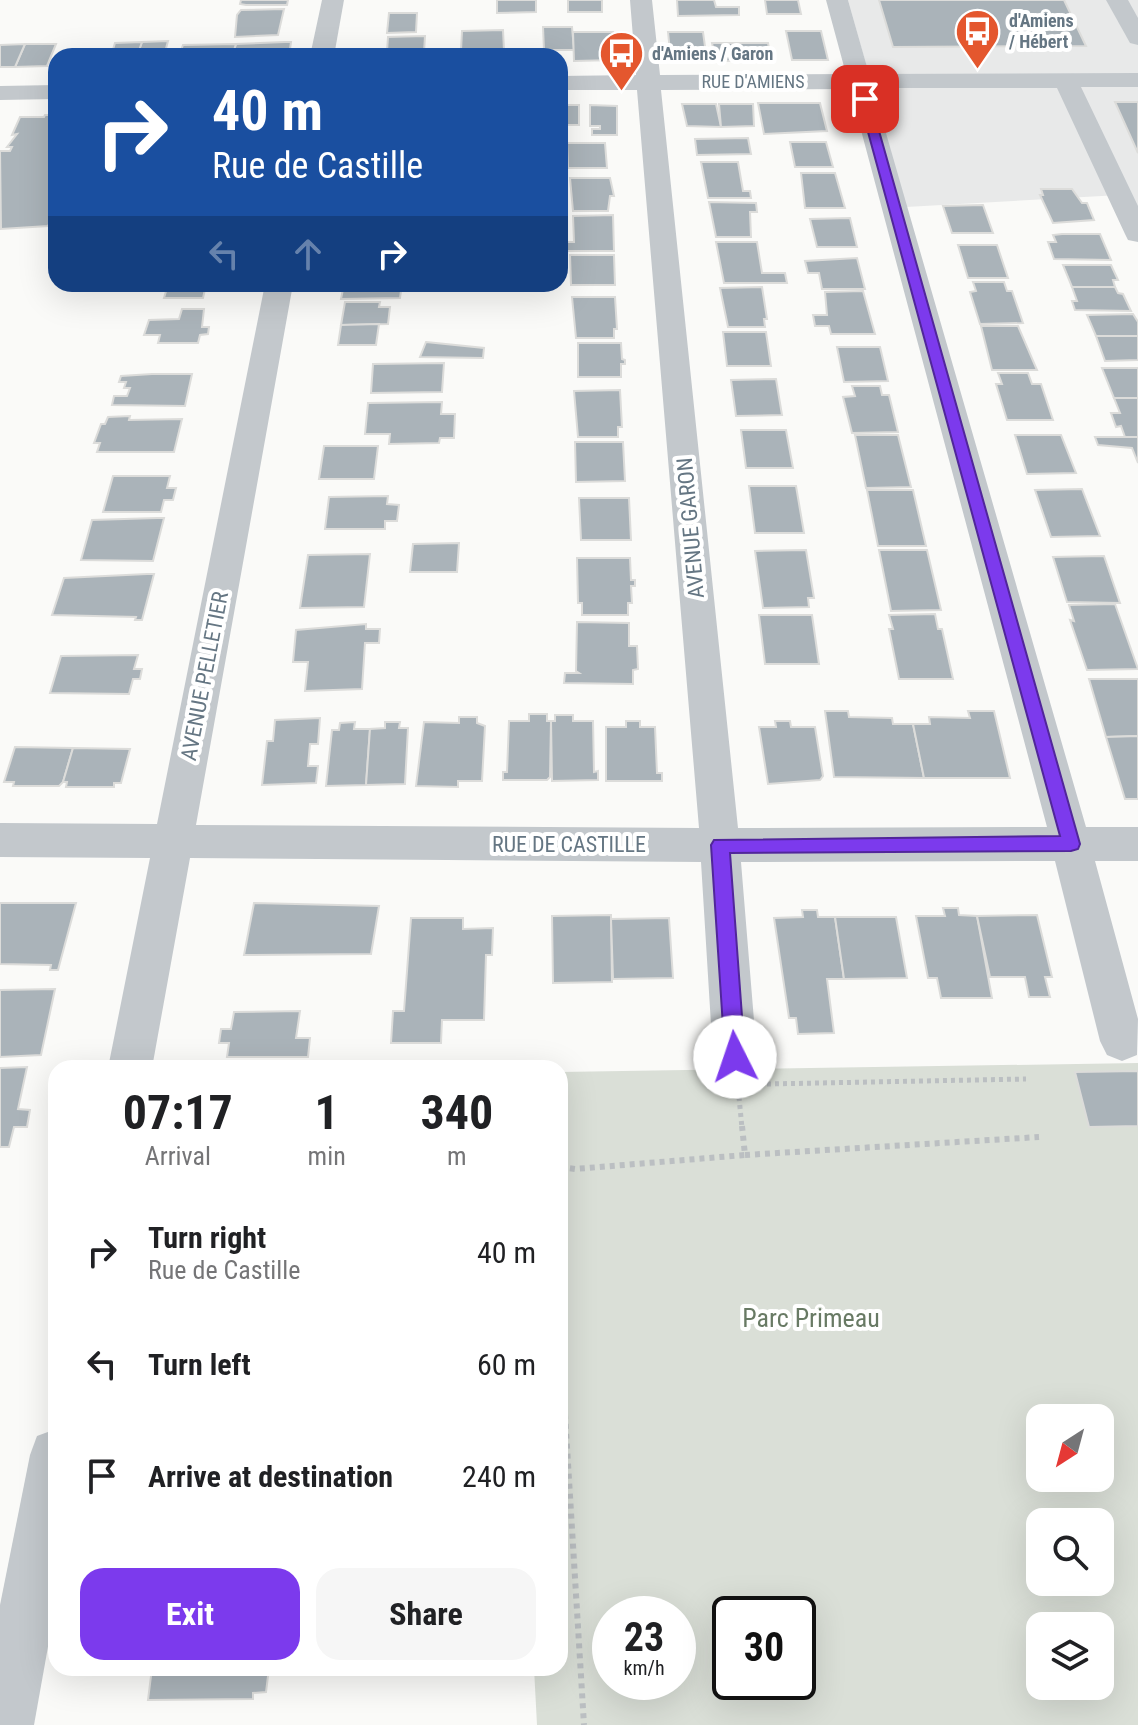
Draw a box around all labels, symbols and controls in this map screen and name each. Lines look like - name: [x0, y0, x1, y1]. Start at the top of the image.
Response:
- bus stop icon: d'Amiens / Hébert: [954, 7, 1002, 70]
- place label: d'Amiens / Hébert: [1008, 10, 1074, 52]
- bus stop icon: d'Amiens / Garon: [597, 30, 645, 93]
- place label: d'Amiens / Garon: [652, 43, 773, 64]
- pin: [831, 65, 899, 133]
- street label: RUE D'AMIENS: [701, 71, 805, 92]
- icon: arrive: [843, 77, 887, 121]
- text: 40 m: [212, 78, 323, 144]
- icon: right: [80, 80, 184, 184]
- text: Rue de Castille: [212, 145, 423, 187]
- icon: left: [202, 232, 246, 276]
- icon: ahead: [286, 232, 330, 276]
- icon: right: [370, 232, 414, 276]
- street label: AVENUE GARON: [672, 457, 709, 599]
- street label: AVENUE PELLETIER: [176, 589, 233, 763]
- street label: RUE DE CASTILLE: [492, 832, 646, 857]
- position arrow: [693, 1015, 777, 1099]
- text: 07:17: [123, 1084, 233, 1141]
- text: 1: [315, 1084, 339, 1141]
- text: 340: [420, 1084, 493, 1141]
- text: Arrival: [145, 1141, 211, 1171]
- text: min: [308, 1141, 346, 1171]
- text: m: [447, 1141, 467, 1171]
- text: Turn right: [148, 1220, 266, 1255]
- icon: right: [80, 1230, 124, 1274]
- text: 40 m: [477, 1235, 536, 1270]
- text: Rue de Castille: [148, 1255, 300, 1285]
- park label: Parc Primeau: [742, 1303, 880, 1333]
- icon: left: [80, 1342, 124, 1386]
- text: Turn left: [148, 1347, 251, 1382]
- text: 60 m: [477, 1347, 536, 1382]
- north arrow: [1026, 1404, 1114, 1492]
- map controls: [1026, 1404, 1114, 1700]
- icon: arrive: [80, 1454, 124, 1498]
- text: Arrive at destination: [148, 1459, 393, 1494]
- text: 240 m: [462, 1459, 536, 1494]
- button: search: [1026, 1508, 1114, 1596]
- button: Exit: [80, 1568, 300, 1660]
- button: Share: [316, 1568, 536, 1660]
- speed limit sign: 30: [712, 1596, 816, 1700]
- button: layers: [1026, 1612, 1114, 1700]
- text: 23: [624, 1614, 664, 1661]
- text: km/h: [623, 1656, 665, 1680]

